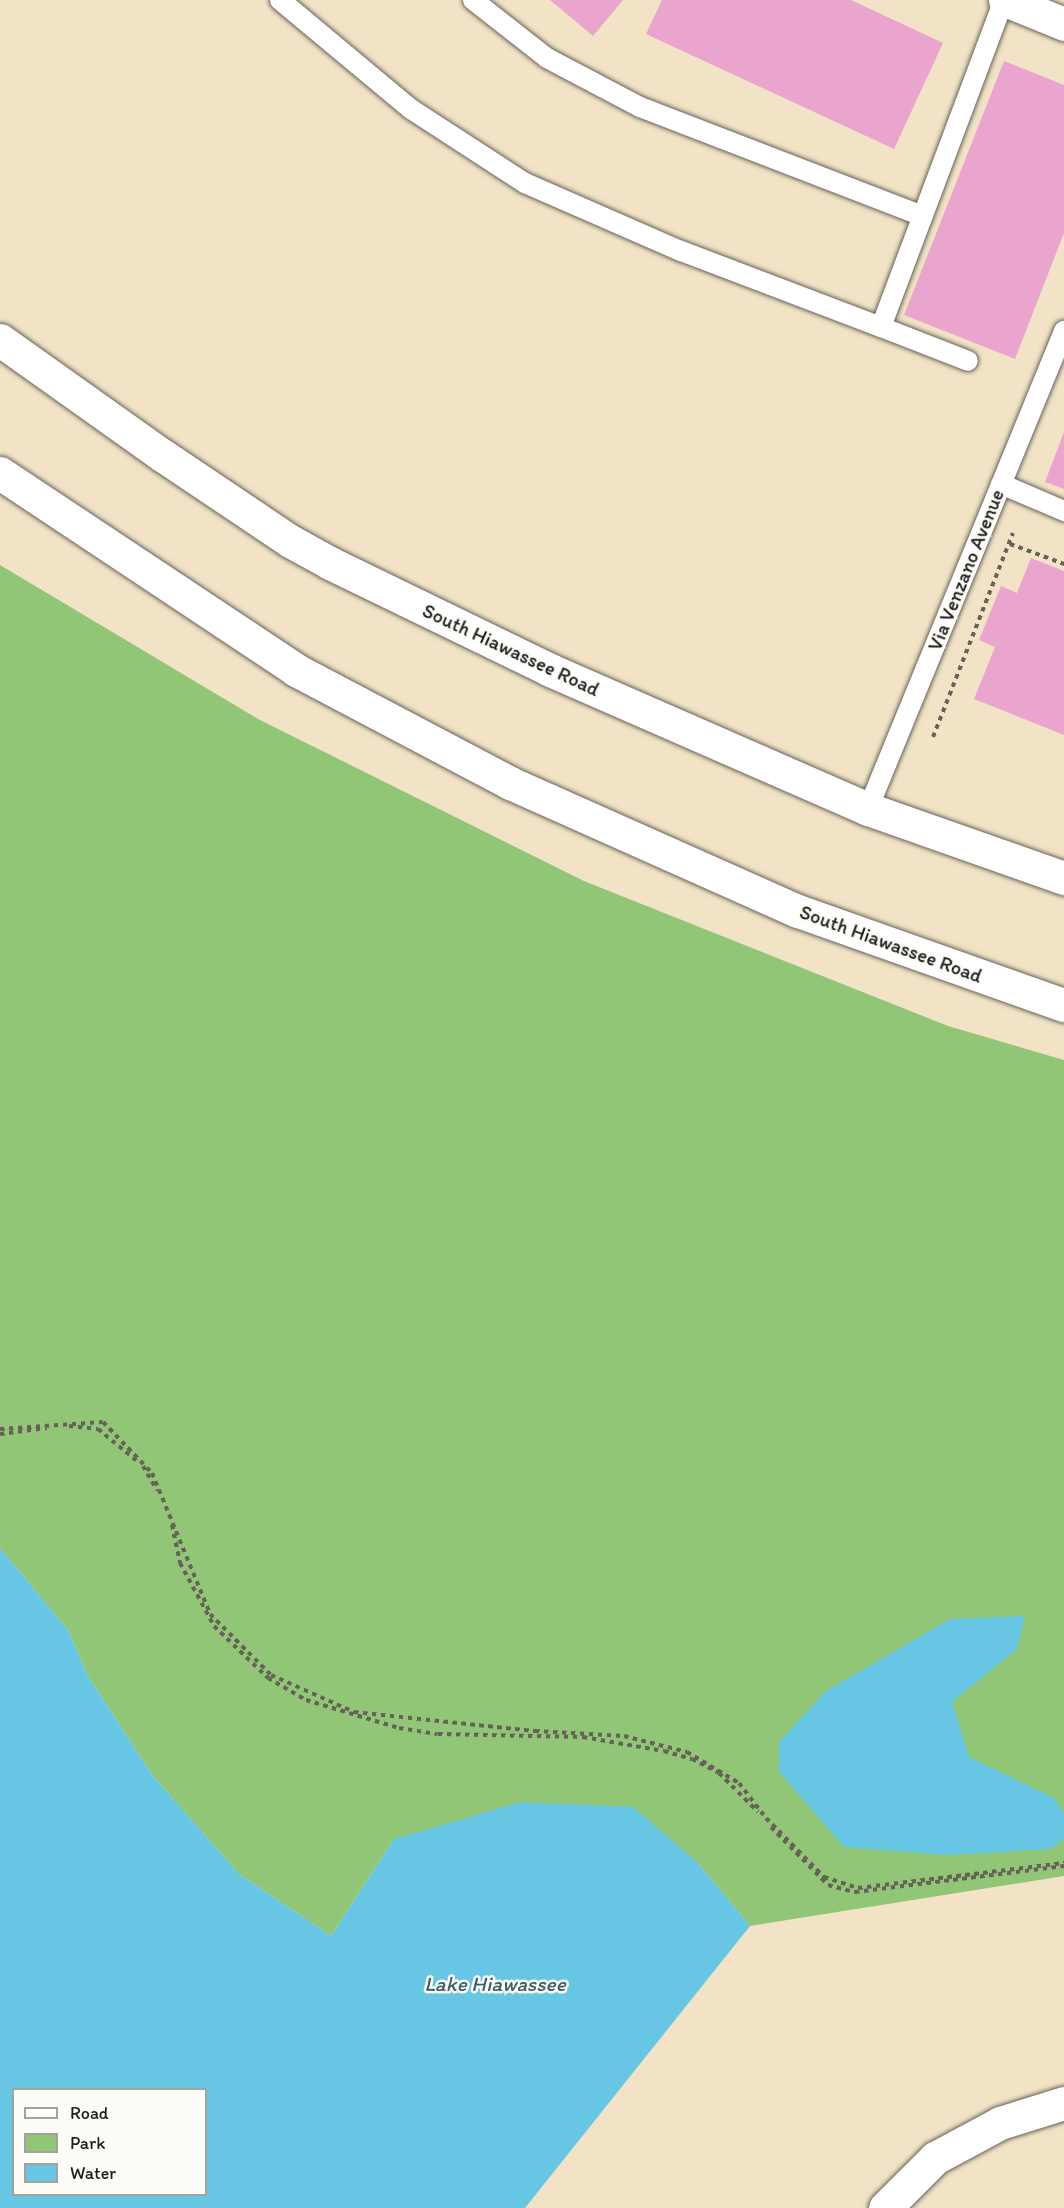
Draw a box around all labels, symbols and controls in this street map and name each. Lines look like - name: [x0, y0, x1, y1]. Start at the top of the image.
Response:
- street label: Via Venzano Avenue: [923, 486, 1009, 654]
- street label: South Hiawassee Road: [419, 599, 603, 701]
- street label: South Hiawassee Road: [797, 900, 985, 988]
- water label: Lake Hiawassee: [424, 1971, 566, 1997]
- legend: [12, 2088, 207, 2196]
- text: Road: [70, 2102, 109, 2124]
- text: Park: [70, 2132, 105, 2154]
- text: Water: [70, 2162, 116, 2184]

